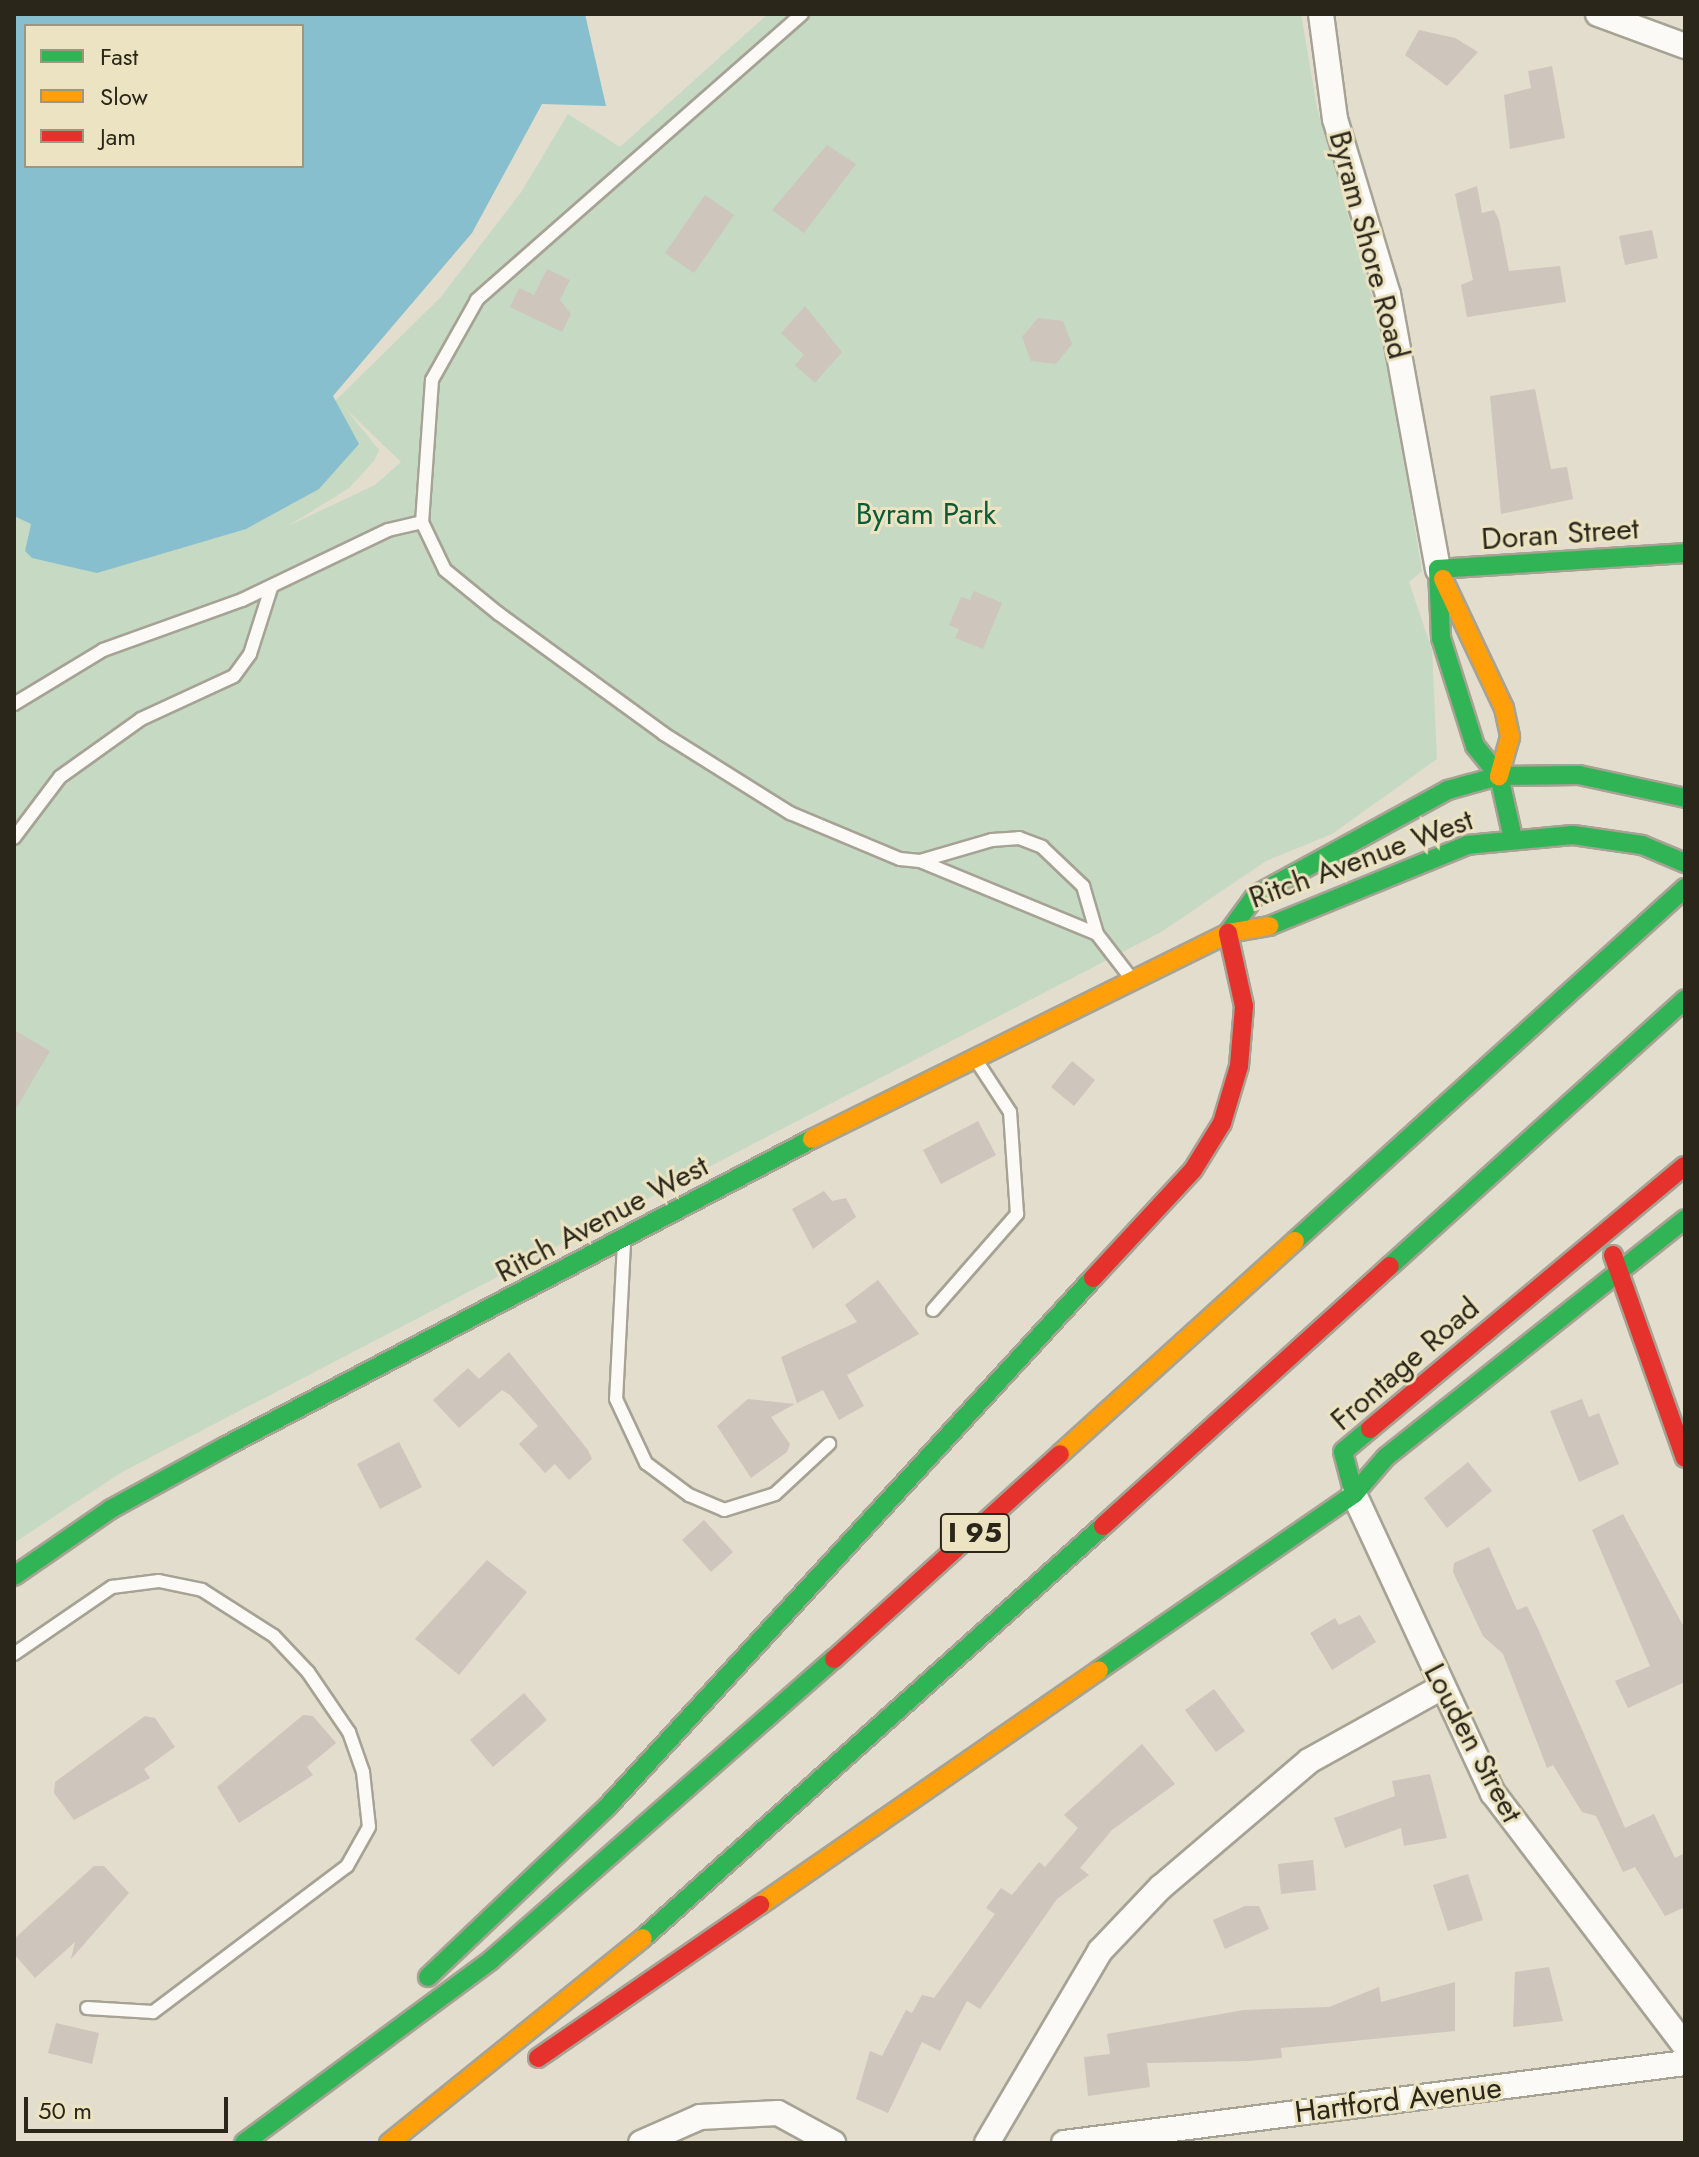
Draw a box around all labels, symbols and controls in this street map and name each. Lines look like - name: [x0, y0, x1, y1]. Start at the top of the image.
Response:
- legend: [24, 24, 304, 168]
- text: Fast: [100, 39, 138, 74]
- text: Slow: [100, 79, 148, 114]
- text: Jam: [100, 119, 136, 154]
- street label: Byram Shore Road: [1321, 127, 1417, 363]
- park label: Byram Park: [856, 496, 996, 532]
- street label: Doran Street: [1480, 511, 1640, 557]
- street label: Ritch Avenue West: [1244, 802, 1478, 916]
- street label: Ritch Avenue West: [490, 1148, 714, 1290]
- street label: Frontage Road: [1324, 1290, 1486, 1438]
- road number: I 95: [939, 1509, 1011, 1557]
- street label: Louden Street: [1416, 1658, 1530, 1828]
- street label: Hartford Avenue: [1292, 2069, 1504, 2131]
- scale bar: [28, 2081, 232, 2131]
- text: 50 m: [38, 2093, 92, 2128]

